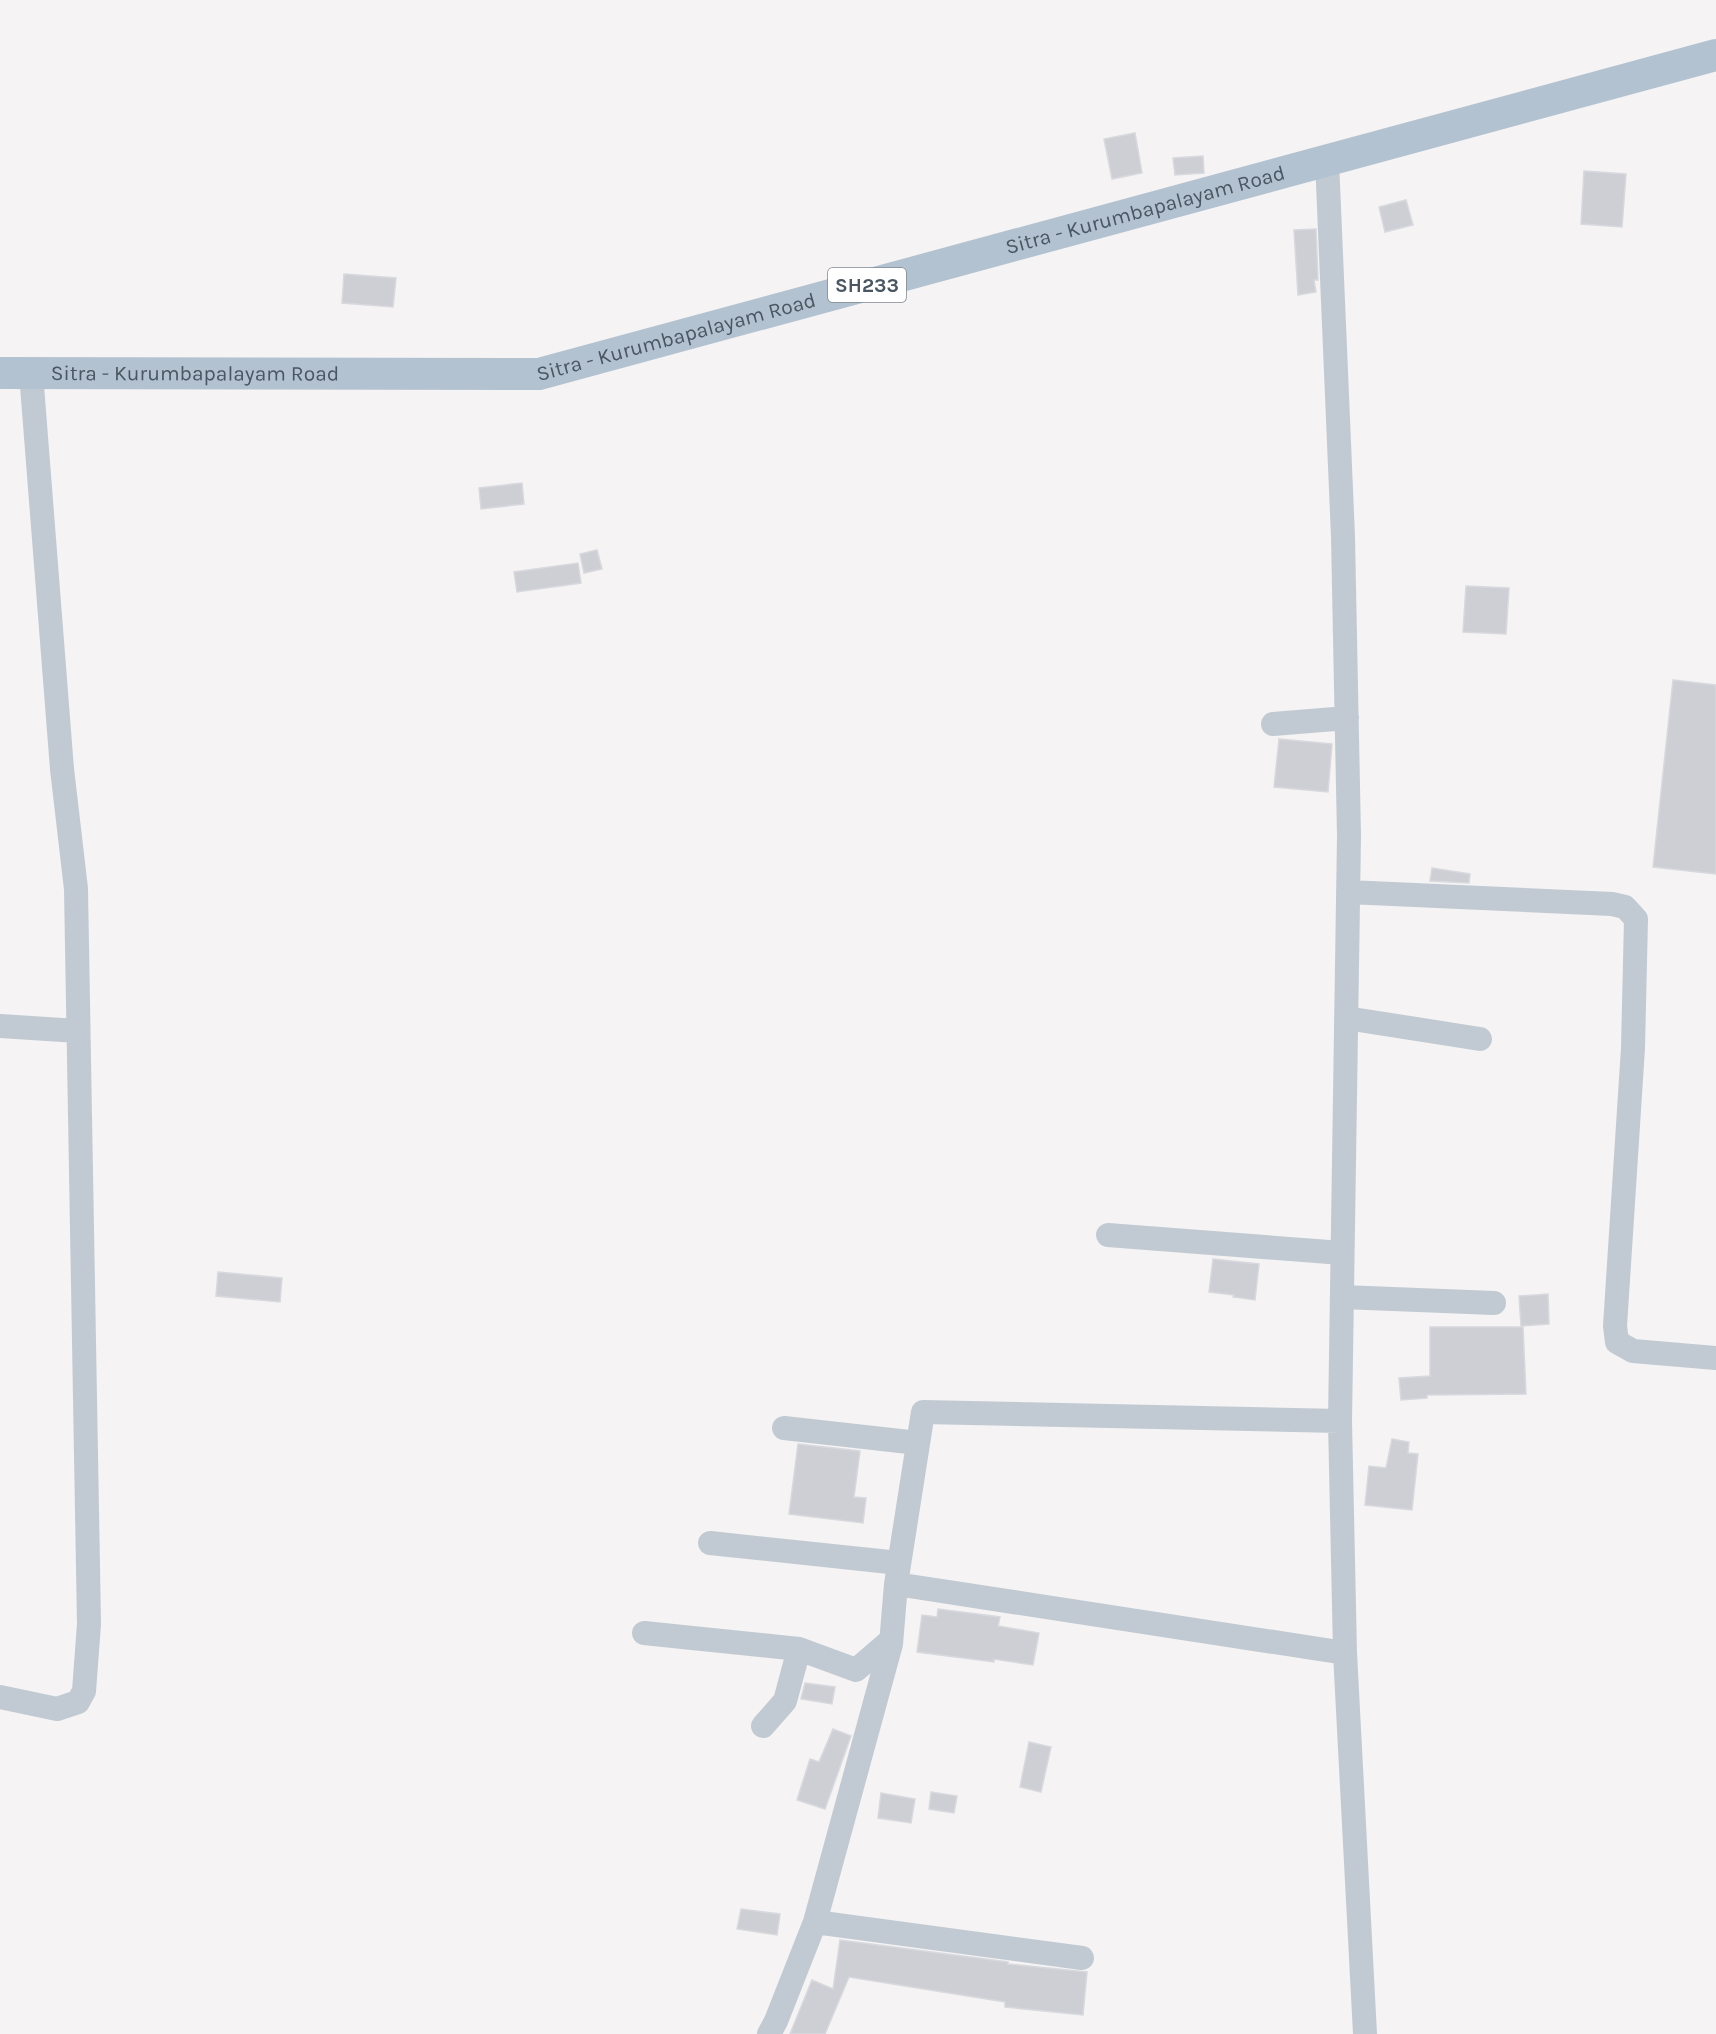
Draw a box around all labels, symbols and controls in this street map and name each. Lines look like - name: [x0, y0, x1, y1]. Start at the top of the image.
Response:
- street label: Sitra - Kurumbapalayam Road: [1003, 160, 1287, 259]
- road number: SH233: [828, 268, 906, 302]
- street label: Sitra - Kurumbapalayam Road: [534, 288, 818, 386]
- street label: Sitra - Kurumbapalayam Road: [51, 361, 339, 386]

